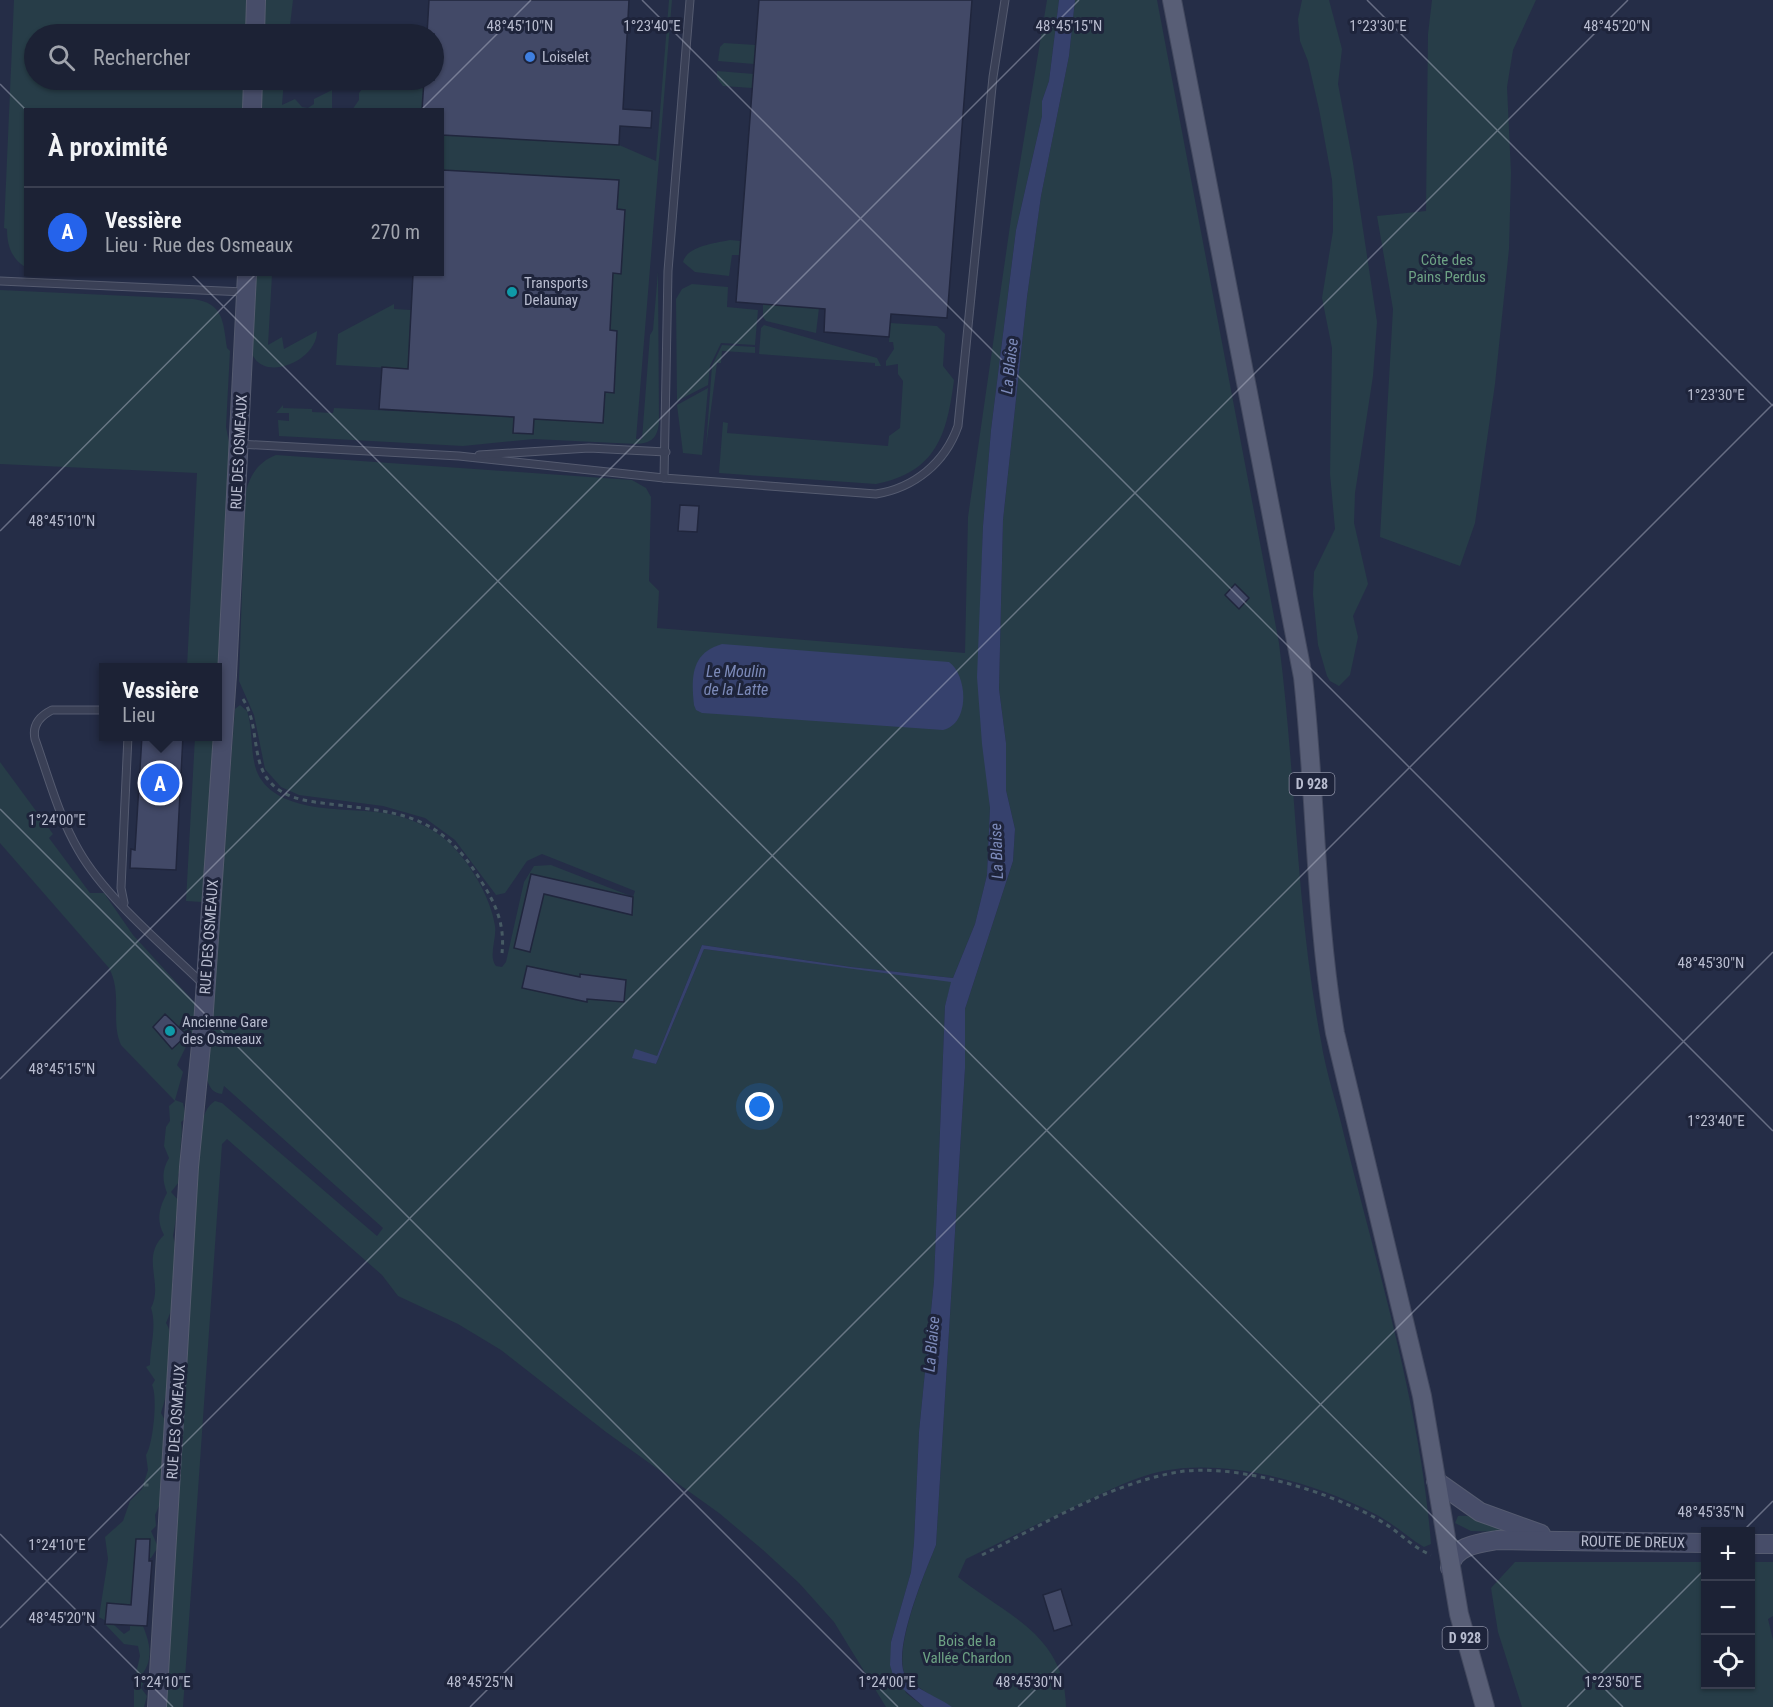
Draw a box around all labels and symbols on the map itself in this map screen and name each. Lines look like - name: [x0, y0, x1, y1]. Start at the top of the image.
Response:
- text: 48°45'10"N: [487, 17, 553, 35]
- text: 1°23'40"E: [623, 17, 681, 35]
- text: 48°45'15"N: [1036, 17, 1102, 35]
- text: 1°23'30"E: [1349, 17, 1407, 35]
- text: 48°45'20"N: [1584, 17, 1650, 35]
- place label: Loiselet: [542, 48, 589, 66]
- marker: Loiselet: [523, 50, 537, 64]
- park label: Côte des Pains Perdus: [1408, 251, 1486, 286]
- place label: Transports Delaunay: [524, 274, 588, 309]
- marker: Transports Delaunay: [505, 285, 519, 299]
- water label: La Blaise: [997, 337, 1022, 395]
- text: 1°23'30"E: [1687, 386, 1745, 404]
- street label: RUE DES OSMEAUX: [227, 394, 251, 510]
- text: 48°45'10"N: [29, 512, 95, 530]
- water label: Le Moulin de la Latte: [704, 662, 768, 699]
- pin: A: [140, 760, 180, 806]
- road number: D 928: [1290, 773, 1334, 795]
- text: 1°24'00"E: [28, 811, 86, 829]
- water label: La Blaise: [986, 823, 1007, 879]
- street label: RUE DES OSMEAUX: [196, 879, 222, 995]
- text: 48°45'30"N: [1678, 954, 1744, 972]
- place label: Ancienne Gare des Osmeaux: [182, 1013, 268, 1048]
- marker: Ancienne Gare des Osmeaux: [163, 1024, 177, 1038]
- text: 48°45'15"N: [29, 1060, 95, 1078]
- your location: [745, 1092, 774, 1121]
- text: 1°23'40"E: [1687, 1112, 1745, 1130]
- water label: La Blaise: [920, 1315, 943, 1373]
- street label: RUE DES OSMEAUX: [163, 1364, 189, 1480]
- text: 48°45'35"N: [1678, 1503, 1744, 1521]
- street label: ROUTE DE DREUX: [1581, 1532, 1685, 1552]
- text: 1°24'10"E: [28, 1536, 86, 1554]
- text: 48°45'20"N: [29, 1609, 95, 1627]
- road number: D 928: [1442, 1627, 1488, 1649]
- park label: Bois de la Vallée Chardon: [922, 1632, 1012, 1667]
- text: 1°24'10"E: [133, 1673, 191, 1691]
- text: 48°45'25"N: [447, 1673, 513, 1691]
- text: 1°24'00"E: [858, 1673, 916, 1691]
- text: 48°45'30"N: [996, 1673, 1062, 1691]
- text: 1°23'50"E: [1584, 1673, 1642, 1691]

